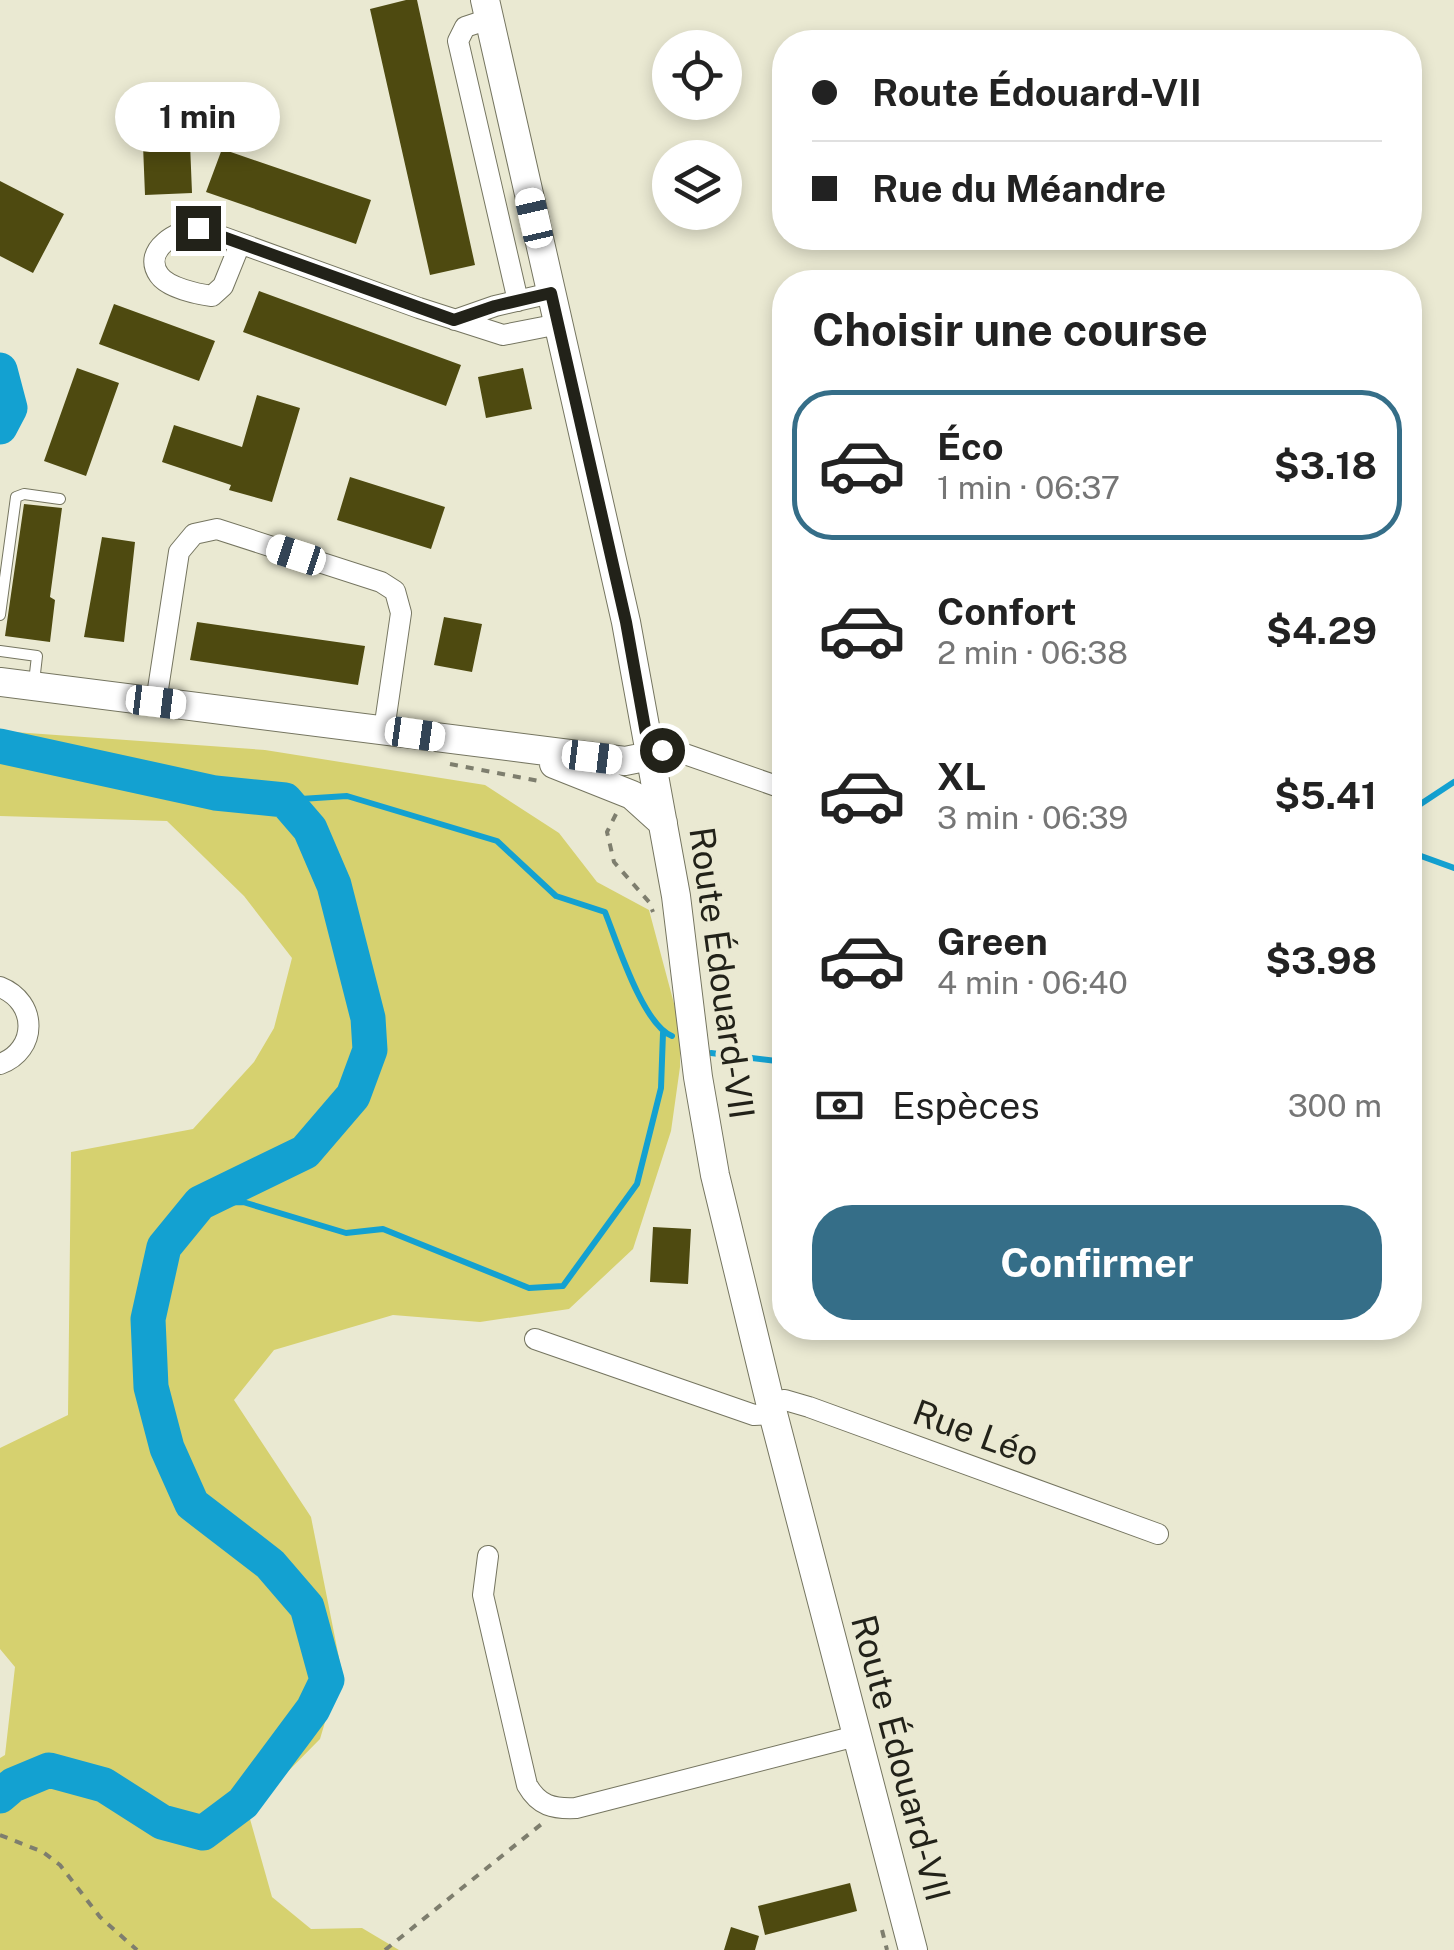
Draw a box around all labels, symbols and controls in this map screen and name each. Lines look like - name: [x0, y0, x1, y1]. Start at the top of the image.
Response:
- map controls: [652, 30, 742, 230]
- button: locate: [652, 30, 742, 120]
- text: Route Édouard-VII: [872, 70, 1202, 115]
- callout: 1 min: [116, 83, 280, 153]
- text: 1 min: [159, 98, 236, 135]
- button: layers: [652, 140, 742, 230]
- text: Rue du Méandre: [872, 166, 1166, 211]
- car: [513, 185, 555, 251]
- route end: [176, 206, 221, 251]
- text: Choisir une course: [812, 303, 1208, 356]
- icon: car: [817, 420, 907, 510]
- text: Éco: [937, 424, 1004, 469]
- text: $3.18: [1274, 443, 1377, 488]
- text: 1 min · 06:37: [937, 469, 1120, 506]
- car: [263, 531, 329, 579]
- icon: car: [817, 585, 907, 675]
- text: Confort: [937, 589, 1077, 634]
- text: $4.29: [1266, 608, 1377, 653]
- text: 2 min · 06:38: [937, 634, 1128, 671]
- car: [124, 683, 188, 721]
- car: [383, 715, 447, 753]
- route start: [640, 728, 685, 773]
- car: [560, 738, 624, 776]
- icon: car: [817, 750, 907, 840]
- text: XL: [937, 754, 986, 799]
- text: $5.41: [1274, 773, 1377, 818]
- text: 3 min · 06:39: [937, 799, 1128, 836]
- street label: Route Édouard-VII: [681, 824, 764, 1122]
- icon: car: [817, 915, 907, 1005]
- text: Green: [937, 919, 1048, 964]
- text: $3.98: [1265, 938, 1377, 983]
- text: 4 min · 06:40: [937, 964, 1128, 1001]
- icon: cash: [812, 1078, 867, 1133]
- text: Espèces: [892, 1083, 1040, 1128]
- text: 300 m: [1288, 1087, 1382, 1124]
- button: Confirmer: [812, 1205, 1382, 1320]
- street label: Rue Léo: [907, 1391, 1045, 1475]
- street label: Route Édouard-VII: [843, 1610, 960, 1905]

